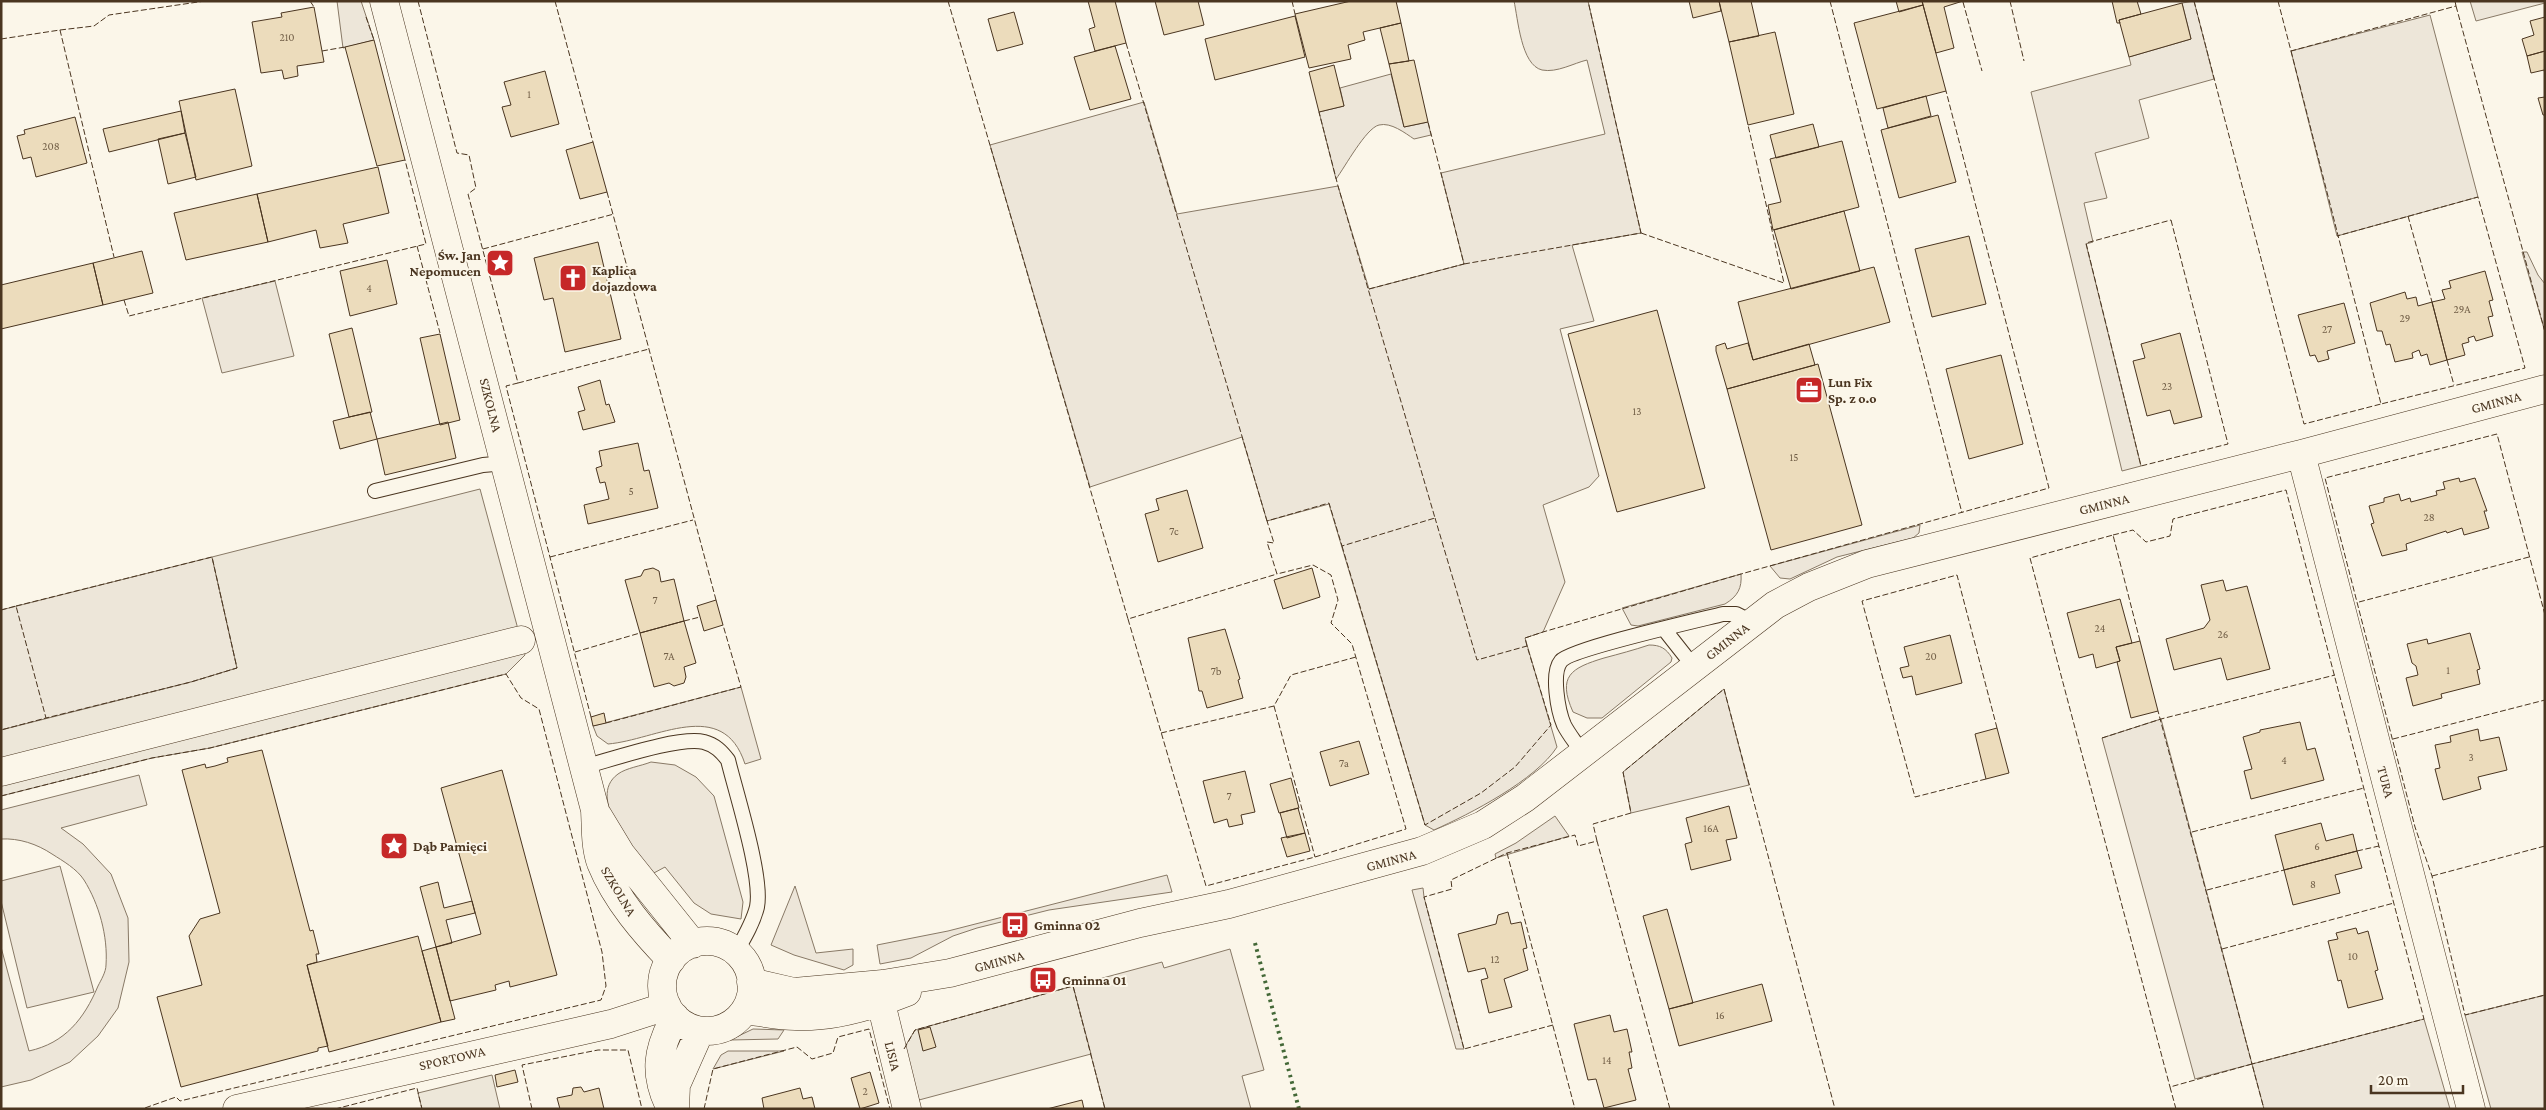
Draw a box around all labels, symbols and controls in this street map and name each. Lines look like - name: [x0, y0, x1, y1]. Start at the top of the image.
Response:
- house number: 210: [279, 31, 295, 43]
- house number: 1: [527, 88, 531, 100]
- house number: 208: [42, 140, 60, 152]
- place label: Św. Jan Nepomucen: [410, 247, 481, 279]
- place icon: Św. Jan Nepomucen: [485, 248, 515, 278]
- place label: Kaplica dojazdowa: [592, 262, 657, 295]
- church icon: Kaplica dojazdowa: [558, 263, 588, 293]
- house number: 4: [366, 282, 372, 294]
- house number: 29A: [2454, 303, 2471, 315]
- house number: 29: [2400, 312, 2410, 324]
- house number: 27: [2322, 323, 2332, 335]
- place label: Lun Fix Sp. z o.o: [1828, 374, 1876, 406]
- office icon: Lun Fix Sp. z o.o: [1794, 375, 1824, 405]
- street label: SZKOLNA: [477, 376, 505, 434]
- house number: 23: [2162, 380, 2172, 392]
- street label: GMINNA: [2469, 388, 2523, 416]
- house number: 13: [1633, 405, 1641, 417]
- house number: 15: [1790, 451, 1798, 463]
- house number: 5: [628, 485, 634, 497]
- street label: GMINNA: [2077, 490, 2131, 518]
- house number: 28: [2423, 511, 2435, 523]
- house number: 7c: [1169, 525, 1179, 537]
- house number: 7: [652, 594, 658, 606]
- street label: GMINNA: [1702, 619, 1752, 663]
- house number: 24: [2095, 622, 2106, 634]
- house number: 26: [2218, 628, 2228, 640]
- house number: 7A: [664, 650, 675, 662]
- house number: 20: [1925, 650, 1937, 662]
- house number: 1: [2446, 664, 2450, 676]
- house number: 7b: [1211, 665, 1222, 677]
- house number: 3: [2468, 751, 2474, 763]
- house number: 4: [2281, 754, 2287, 766]
- house number: 7a: [1339, 757, 1349, 769]
- street label: TURA: [2374, 764, 2398, 800]
- house number: 7: [1226, 790, 1232, 802]
- house number: 16A: [1703, 822, 1719, 834]
- place icon: Dąb Pamięci: [379, 831, 409, 861]
- place label: Dąb Pamięci: [413, 838, 487, 854]
- house number: 6: [2314, 840, 2320, 852]
- street label: GMINNA: [1364, 846, 1418, 874]
- street label: SZKOLNA: [598, 863, 640, 919]
- house number: 8: [2310, 878, 2316, 890]
- bus stop icon: Gminna 02: [1000, 910, 1030, 940]
- place label: Gminna 02: [1034, 917, 1100, 933]
- street label: GMINNA: [972, 947, 1026, 975]
- house number: 10: [2348, 950, 2358, 962]
- house number: 12: [1491, 953, 1499, 965]
- bus stop icon: Gminna 01: [1028, 965, 1058, 995]
- place label: Gminna 01: [1062, 972, 1126, 988]
- house number: 16: [1715, 1009, 1725, 1021]
- street label: LISIA: [882, 1040, 904, 1073]
- street label: SPORTOWA: [417, 1043, 487, 1073]
- house number: 14: [1602, 1054, 1612, 1066]
- scale bar: [2371, 1062, 2464, 1094]
- text: 20 m: [2378, 1072, 2409, 1088]
- house number: 2: [862, 1085, 868, 1097]

